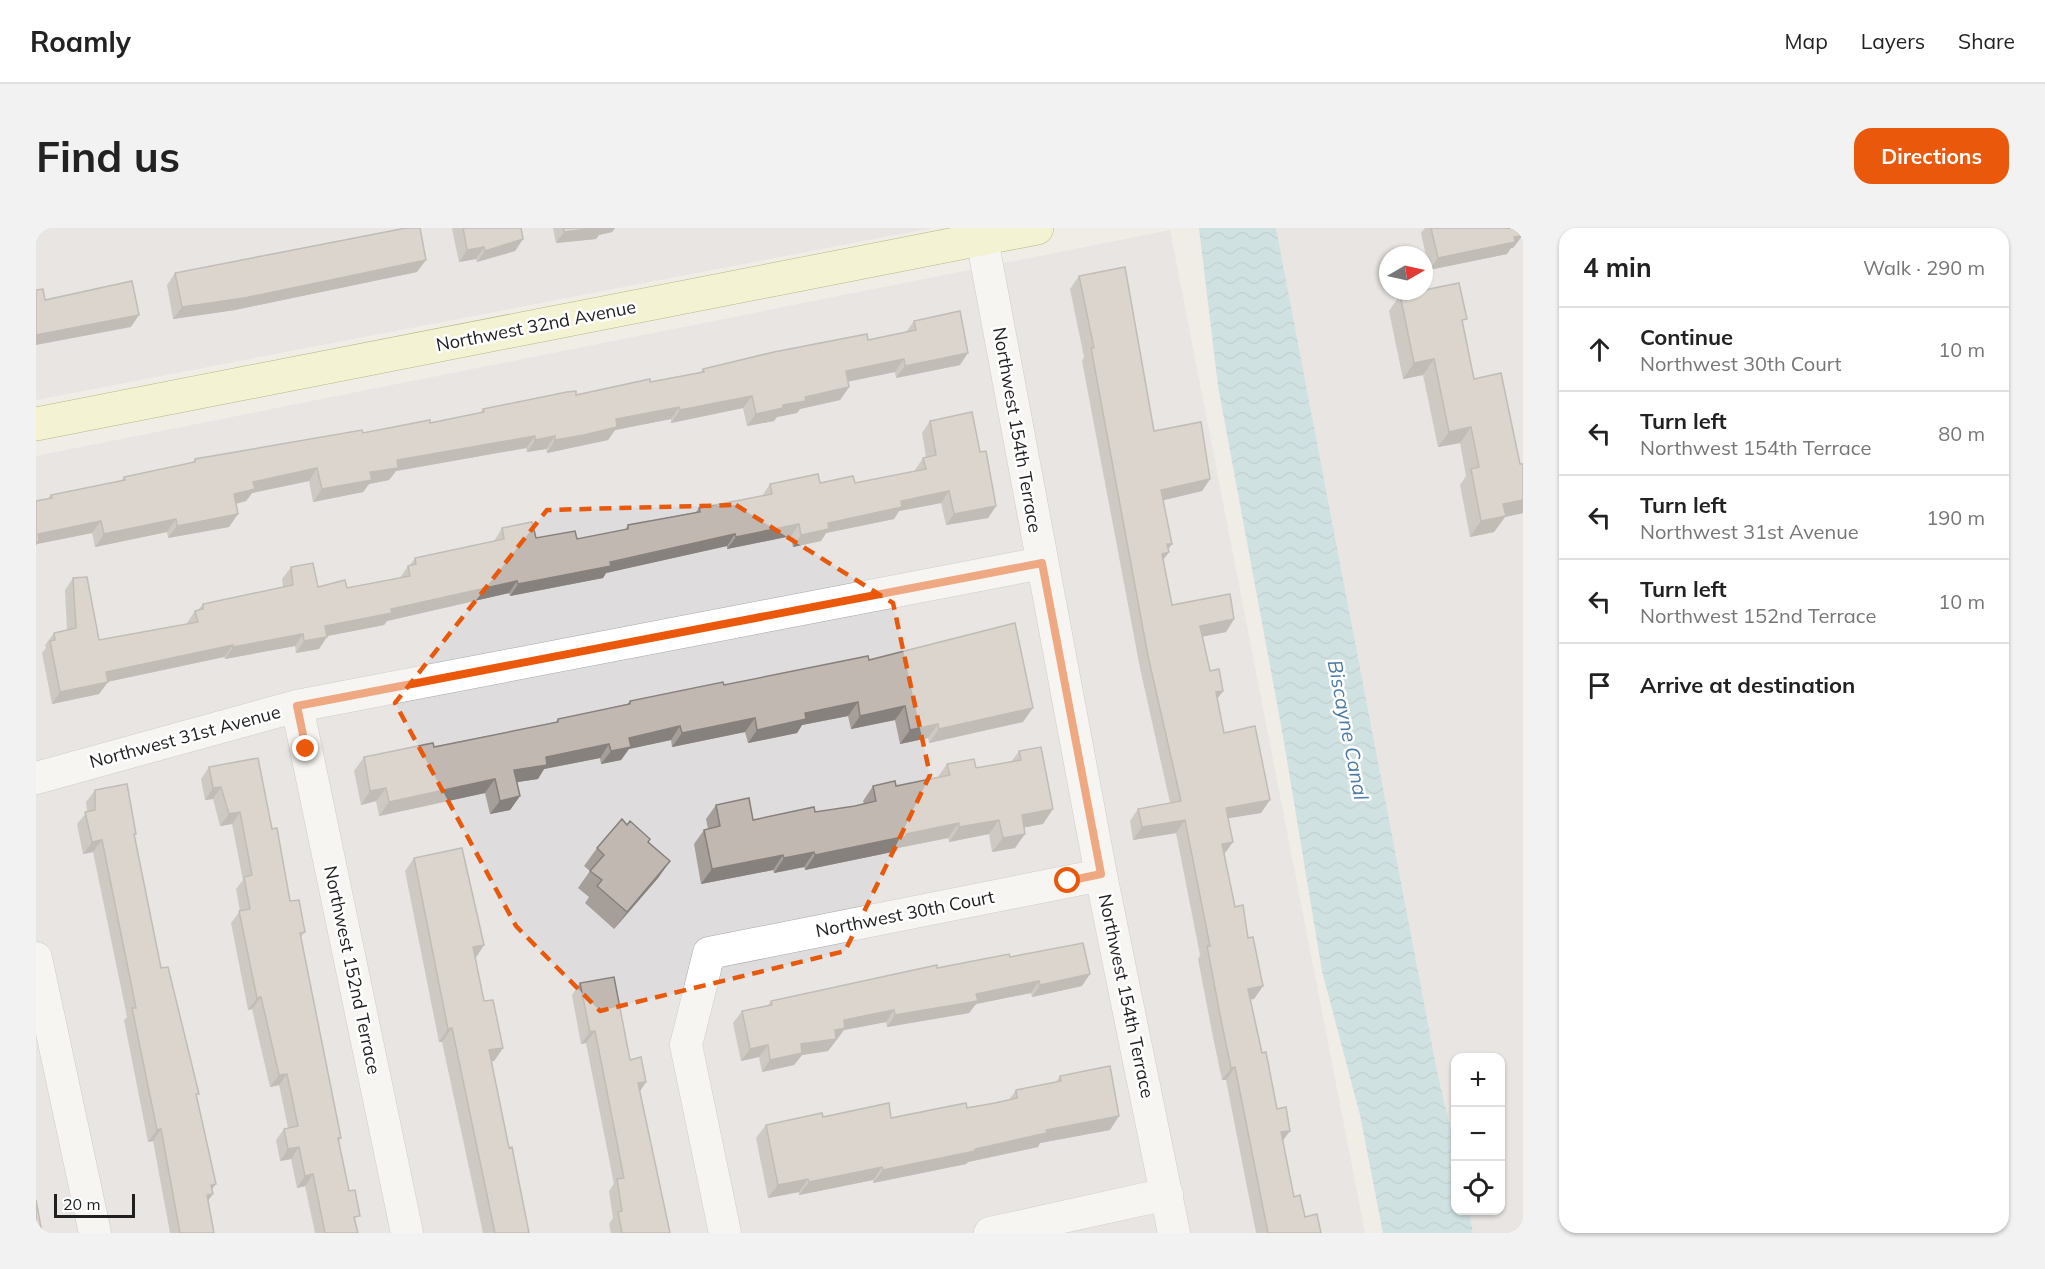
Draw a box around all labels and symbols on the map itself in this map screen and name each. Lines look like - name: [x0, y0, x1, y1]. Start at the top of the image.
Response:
- north arrow: [1379, 246, 1433, 300]
- street label: Northwest 32nd Avenue: [434, 295, 638, 356]
- street label: Northwest 154th Terrace: [988, 325, 1047, 534]
- water label: Biscayne Canal: [1323, 658, 1374, 802]
- street label: Northwest 31st Avenue: [87, 700, 283, 773]
- route end: [292, 735, 318, 761]
- street label: Northwest 152nd Terrace: [319, 863, 386, 1076]
- route start: [1054, 867, 1080, 893]
- street label: Northwest 30th Court: [814, 885, 996, 942]
- street label: Northwest 154th Terrace: [1094, 892, 1159, 1100]
- scale bar: [54, 1191, 135, 1218]

